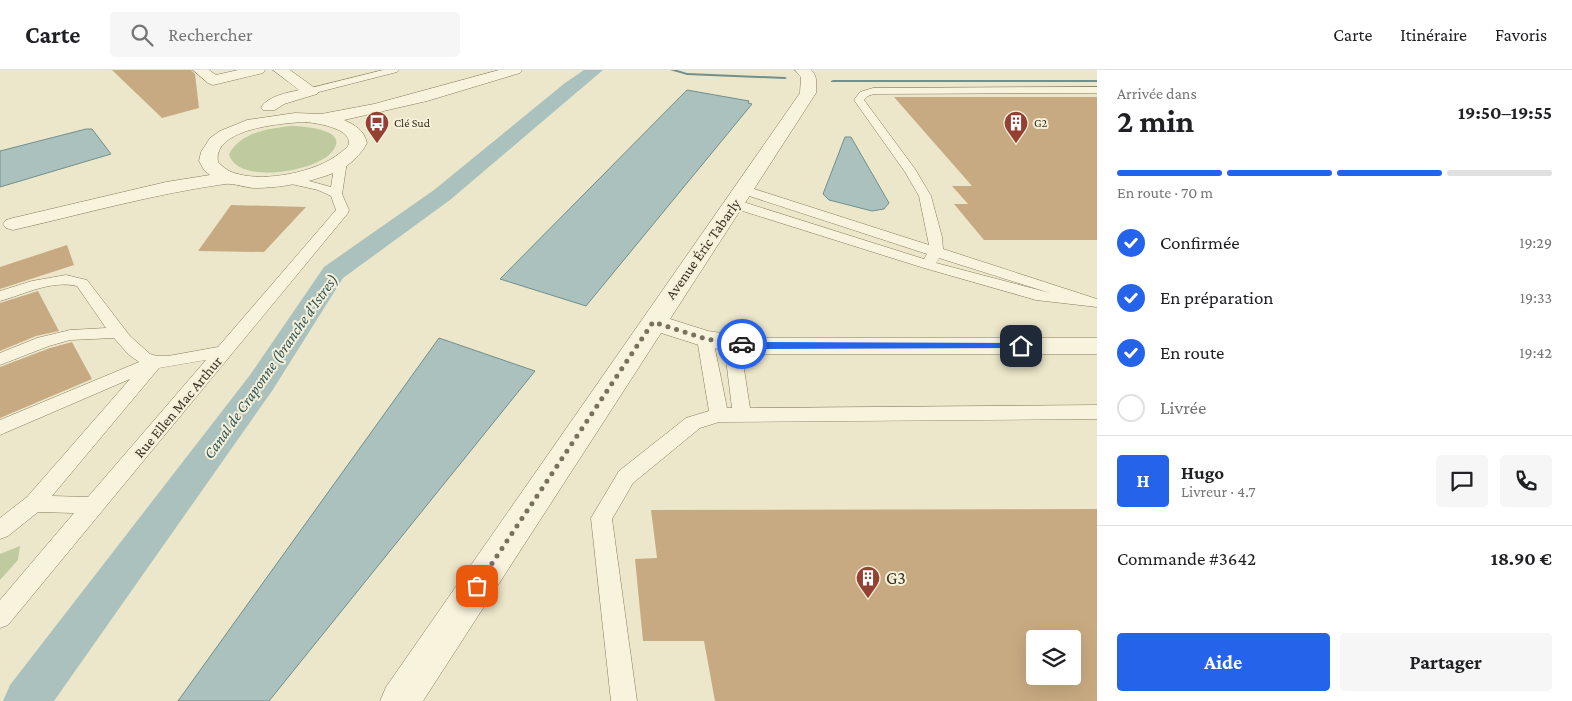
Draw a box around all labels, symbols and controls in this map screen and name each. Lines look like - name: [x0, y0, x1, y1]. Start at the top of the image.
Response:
- search box: [110, 12, 460, 57]
- text: Carte: [25, 21, 80, 48]
- icon: search: [128, 21, 156, 49]
- text: Rechercher: [168, 24, 253, 45]
- text: Carte: [1333, 25, 1372, 45]
- text: Itinéraire: [1400, 25, 1467, 45]
- text: Favoris: [1495, 25, 1547, 45]
- text: Arrivée dans: [1117, 85, 1197, 102]
- text: 19:50–19:55: [1458, 102, 1552, 123]
- text: 2 min: [1117, 103, 1194, 139]
- bus stop icon: Clé Sud: [364, 110, 390, 144]
- building icon: G2: [1003, 110, 1029, 144]
- place label: Clé Sud: [394, 116, 431, 130]
- place label: G2: [1034, 116, 1048, 130]
- text: En route · 70 m: [1117, 184, 1213, 201]
- street label: Avenue Éric Tabarly: [662, 196, 744, 303]
- icon: check: [1117, 229, 1145, 257]
- text: Confirmée: [1160, 232, 1240, 253]
- text: 19:29: [1519, 234, 1552, 251]
- water label: Canal de Craponne (branche d'Istres): [200, 271, 342, 462]
- icon: check: [1117, 284, 1145, 312]
- text: En préparation: [1160, 287, 1274, 308]
- text: 19:33: [1520, 289, 1552, 306]
- courier: [717, 319, 767, 369]
- pin: [1000, 325, 1042, 367]
- icon: car: [728, 330, 756, 358]
- icon: home: [1007, 332, 1035, 360]
- icon: check: [1117, 339, 1145, 367]
- text: En route: [1160, 342, 1224, 363]
- text: 19:42: [1519, 344, 1552, 361]
- street label: Rue Ellen Mac Arthur: [131, 352, 226, 461]
- text: Livrée: [1160, 397, 1206, 418]
- button: chat: [1436, 455, 1488, 507]
- button: phone: [1500, 455, 1552, 507]
- text: Hugo: [1181, 462, 1224, 483]
- text: H: [1136, 470, 1150, 491]
- text: Livreur · 4.7: [1181, 483, 1256, 500]
- text: Commande #3642: [1117, 548, 1256, 569]
- text: 18.90 €: [1491, 548, 1552, 569]
- pin: [456, 565, 498, 607]
- building icon: G3: [855, 565, 881, 599]
- place label: G3: [886, 568, 906, 588]
- icon: bag: [463, 572, 491, 600]
- map controls: [1026, 630, 1081, 685]
- button: layers: [1026, 630, 1081, 685]
- button: Aide: [1117, 633, 1330, 691]
- button: Partager: [1340, 633, 1552, 691]

